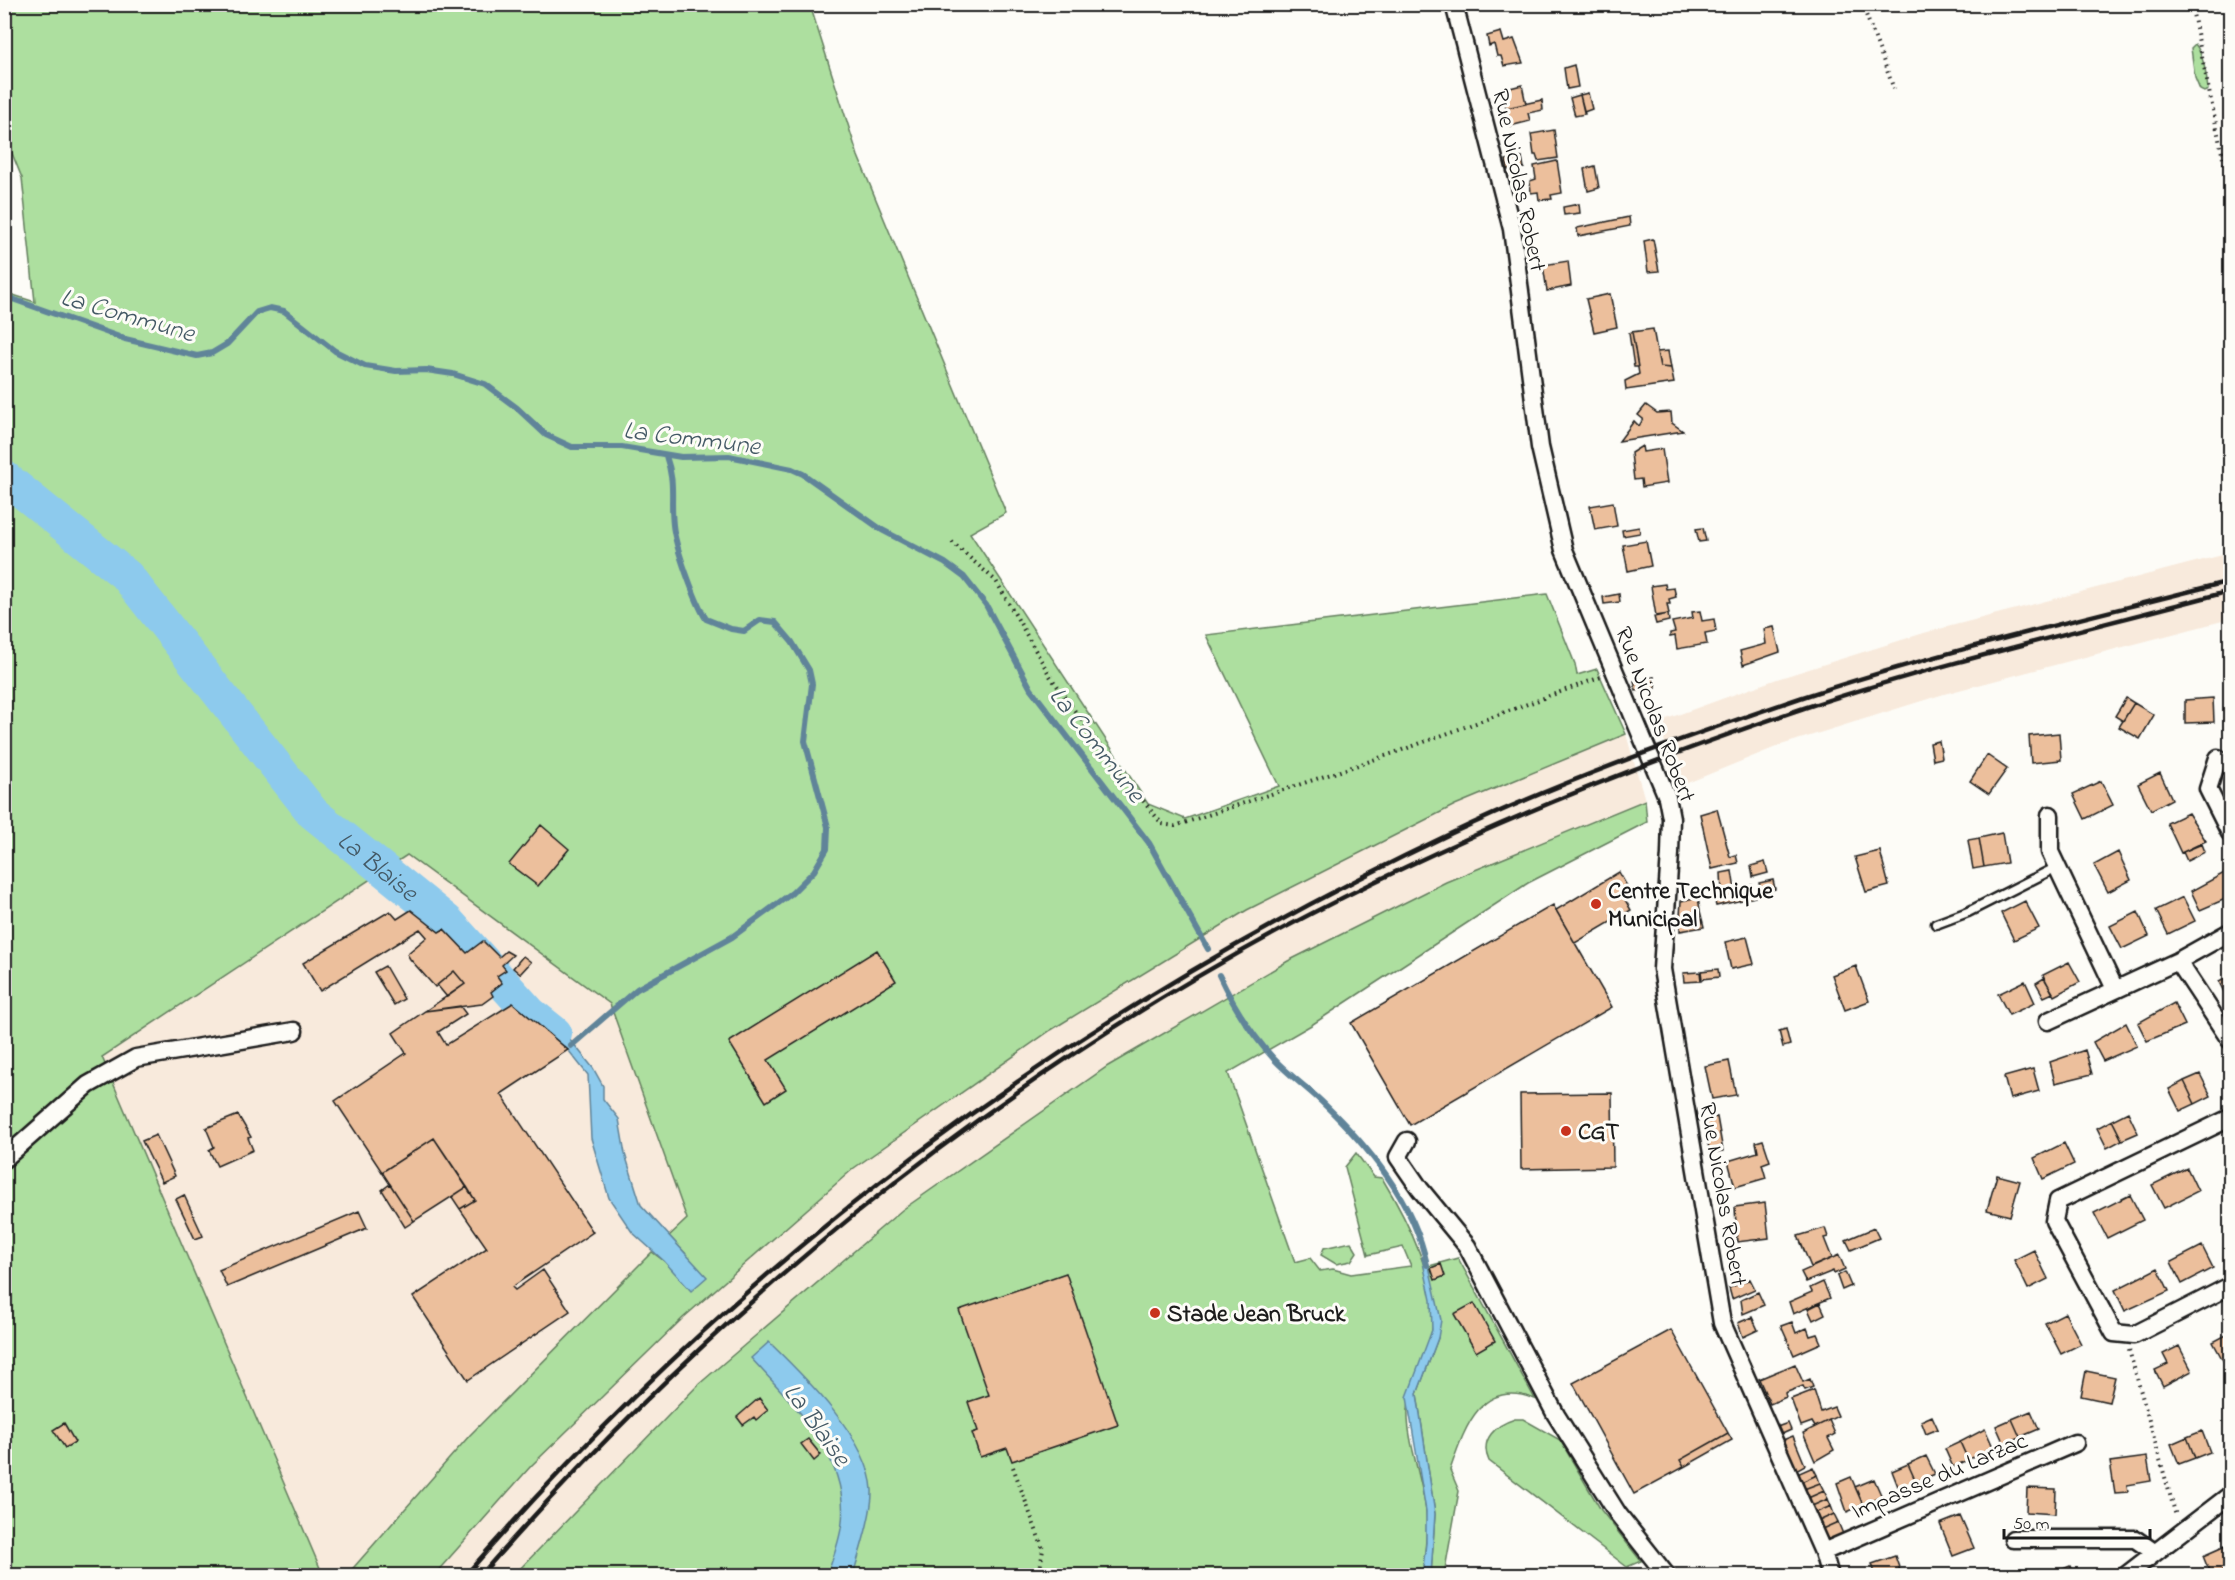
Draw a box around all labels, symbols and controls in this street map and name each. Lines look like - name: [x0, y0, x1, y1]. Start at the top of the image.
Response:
- street label: Rue Nicolas Robert: [1481, 86, 1554, 275]
- water label: La Commune: [56, 280, 200, 354]
- water label: La Commune: [621, 413, 764, 467]
- street label: Rue Nicolas Robert: [1604, 622, 1703, 808]
- water label: La Commune: [1038, 680, 1154, 813]
- water label: La Blaise: [328, 824, 426, 913]
- place label: Centre Technique Municipal: [1608, 875, 1774, 938]
- marker: Centre Technique Municipal: [1589, 897, 1603, 911]
- street label: Rue Nicolas Robert: [1688, 1100, 1755, 1289]
- place label: CGT: [1578, 1116, 1620, 1151]
- marker: CGT: [1559, 1124, 1573, 1138]
- place label: Stade Jean Bruck: [1167, 1298, 1346, 1333]
- marker: Stade Jean Bruck: [1148, 1306, 1162, 1320]
- water label: La Blaise: [773, 1377, 859, 1476]
- street label: Impasse du Larzac: [1847, 1424, 2033, 1530]
- scale bar: [2004, 1502, 2150, 1540]
- text: 50 m: [2013, 1512, 2050, 1538]

